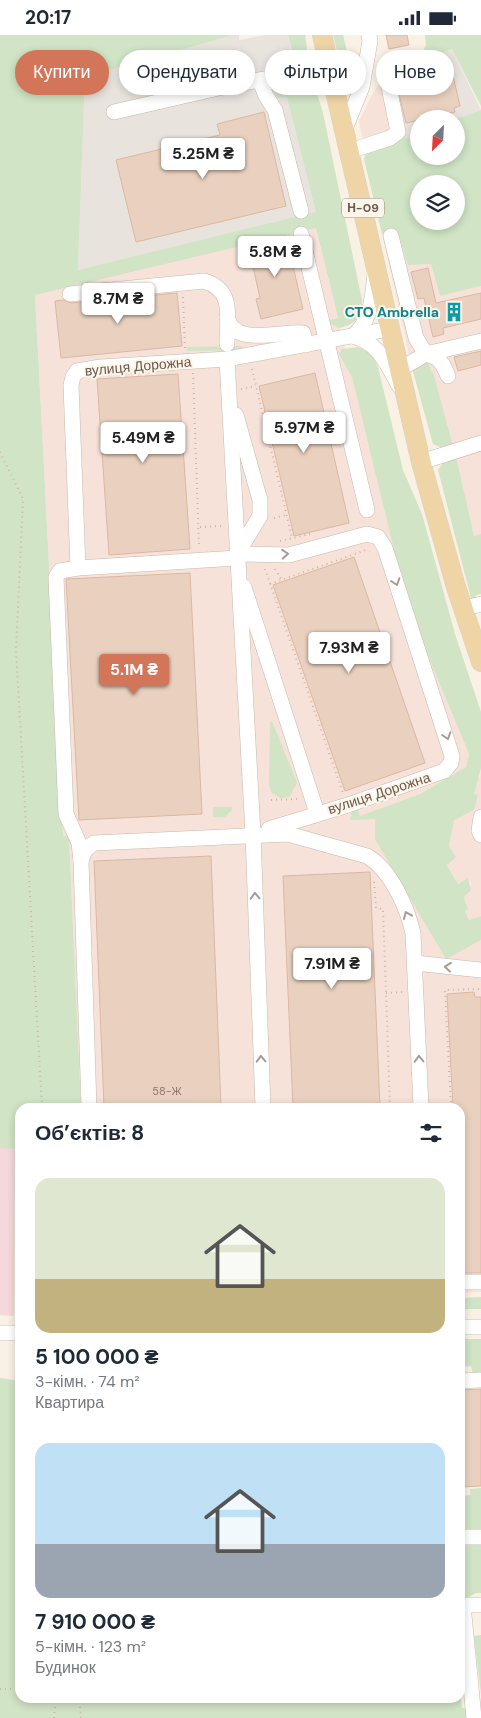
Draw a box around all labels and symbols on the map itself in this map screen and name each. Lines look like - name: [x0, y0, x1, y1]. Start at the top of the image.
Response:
- north arrow: [410, 110, 465, 165]
- pin: 5.25M ₴: [157, 137, 249, 180]
- road number: Н-09: [342, 199, 384, 217]
- pin: 5.8M ₴: [234, 235, 316, 278]
- pin: 8.7M ₴: [77, 283, 159, 325]
- building icon: СТО Ambrella: [443, 301, 465, 323]
- place label: СТО Ambrella: [345, 303, 439, 321]
- street label: вулиця Дорожна: [84, 352, 192, 380]
- pin: 5.97M ₴: [258, 411, 350, 454]
- pin: 5.49M ₴: [97, 421, 189, 464]
- one-way arrow: [282, 549, 290, 560]
- one-way arrow: [390, 577, 400, 585]
- pin: 7.93M ₴: [303, 631, 395, 674]
- pin: 5.1M ₴: [93, 653, 175, 696]
- one-way arrow: [442, 731, 452, 740]
- street label: вулиця Дорожна: [325, 768, 433, 818]
- one-way arrow: [250, 892, 261, 900]
- one-way arrow: [403, 911, 414, 920]
- pin: 7.91M ₴: [286, 947, 378, 990]
- one-way arrow: [444, 962, 452, 973]
- one-way arrow: [256, 1055, 266, 1062]
- one-way arrow: [414, 1055, 424, 1062]
- house number: 58-Ж: [152, 1084, 182, 1098]

